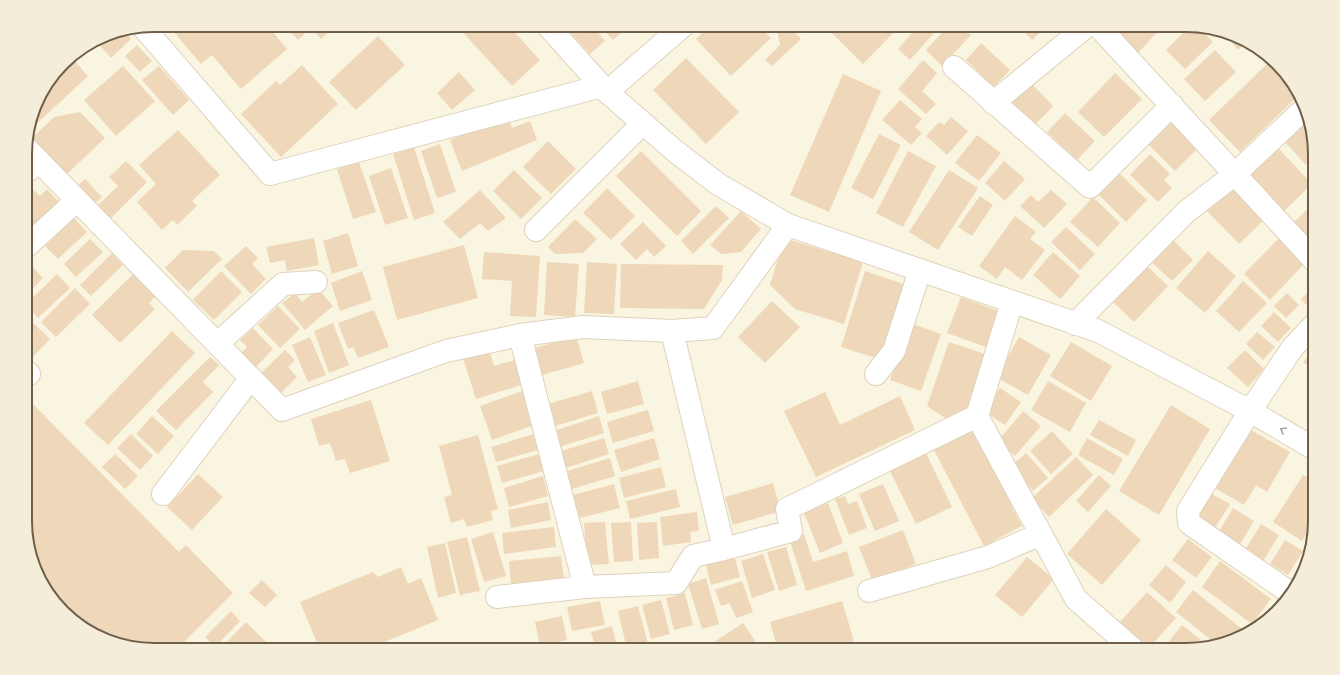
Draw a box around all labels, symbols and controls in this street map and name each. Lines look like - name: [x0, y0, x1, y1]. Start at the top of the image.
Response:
- one-way arrow: [1279, 427, 1287, 434]

